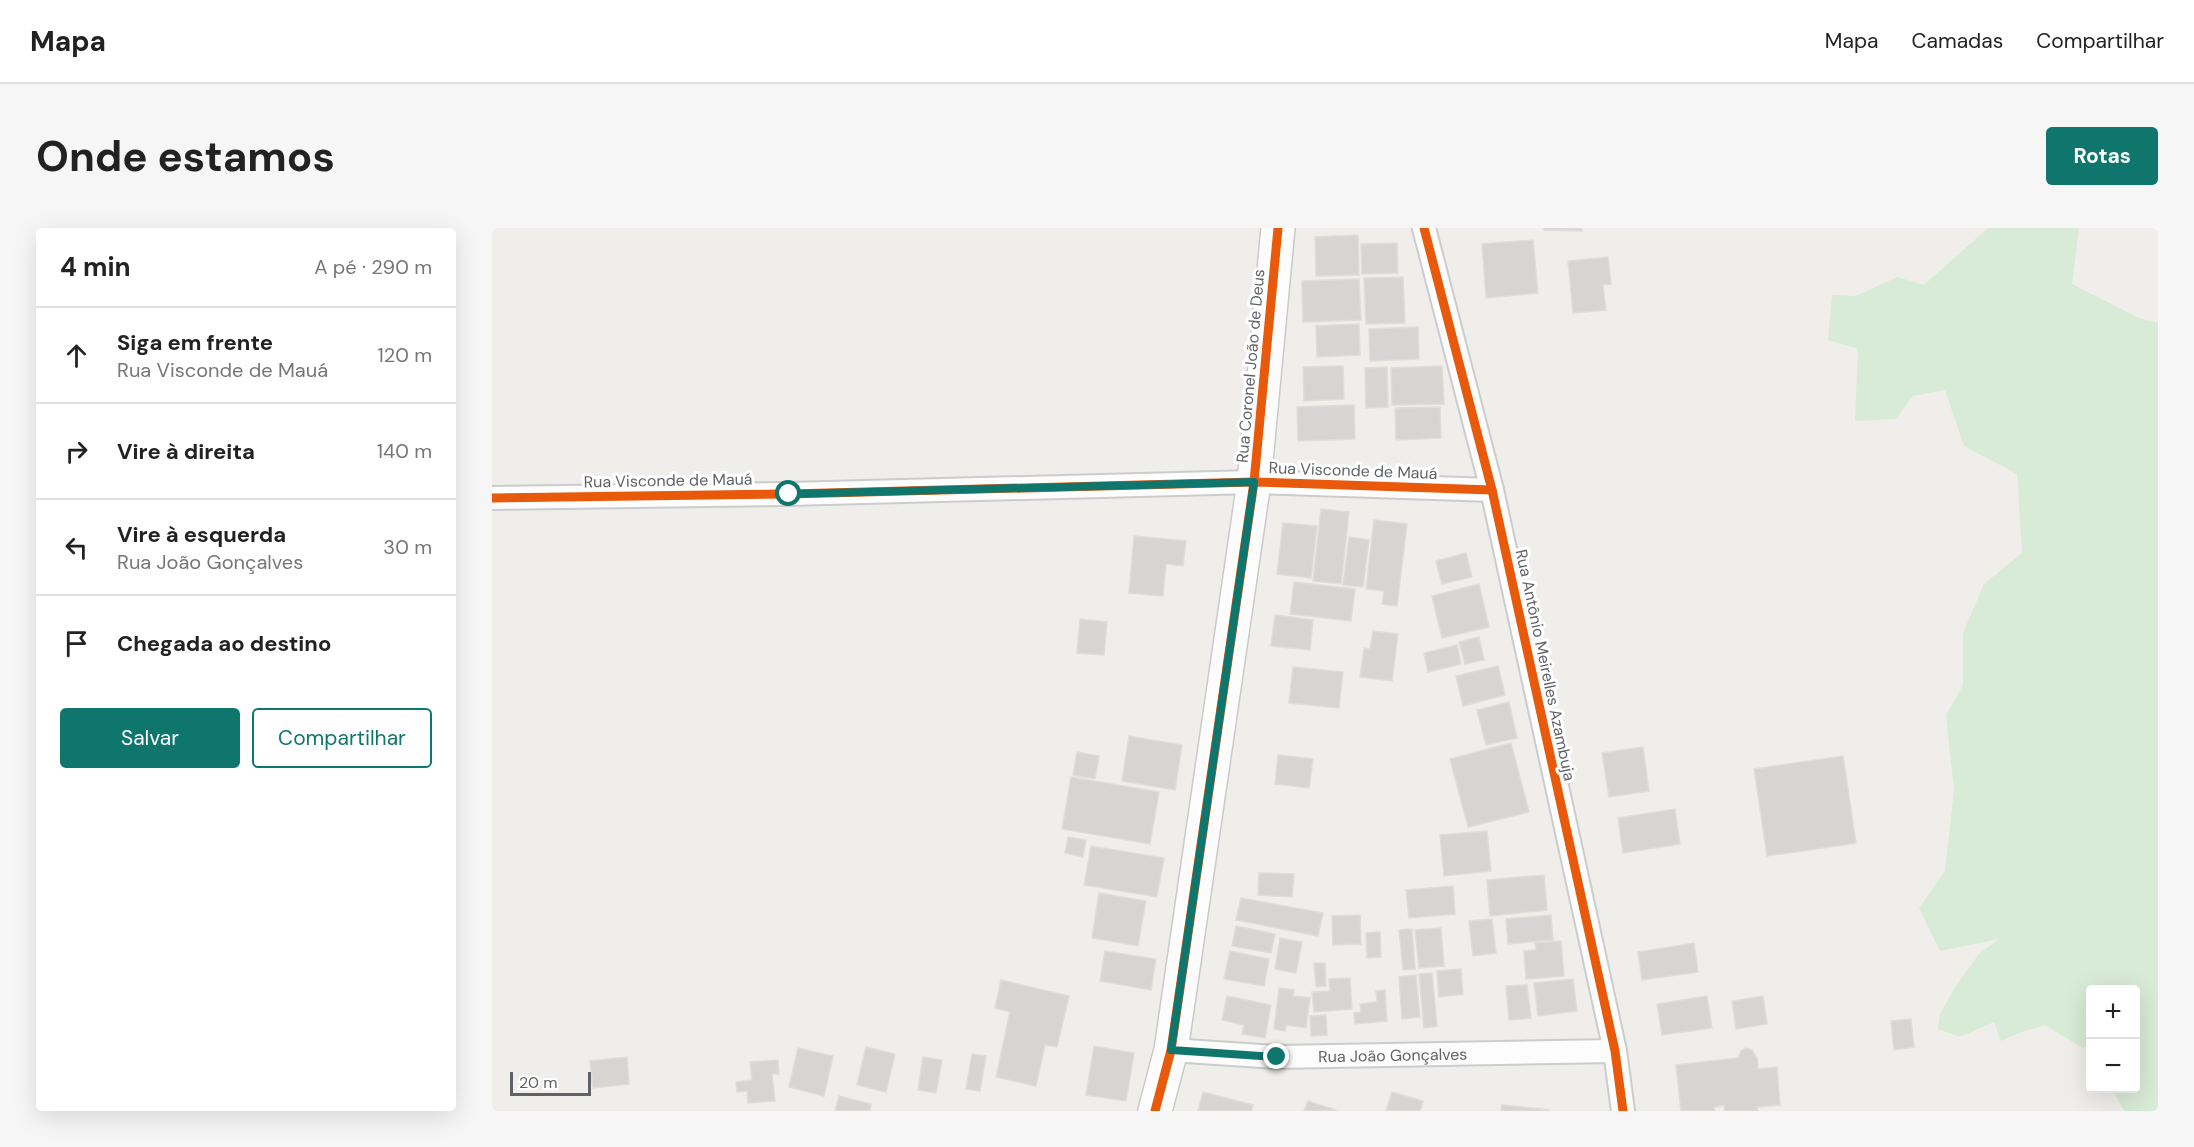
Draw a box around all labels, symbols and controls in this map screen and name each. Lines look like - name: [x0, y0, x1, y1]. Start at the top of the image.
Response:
- text: Mapa: [30, 23, 106, 60]
- text: Mapa: [1825, 27, 1878, 55]
- text: Camadas: [1911, 27, 2003, 55]
- text: Compartilhar: [2036, 27, 2164, 55]
- button: Rotas: [2046, 127, 2158, 185]
- text: Onde estamos: [36, 129, 335, 184]
- text: 4 min: [60, 250, 131, 284]
- text: A pé · 290 m: [314, 254, 432, 280]
- street label: Rua Coronel João de Deus: [1232, 268, 1269, 464]
- text: Siga em frente: [117, 328, 273, 357]
- icon: ahead: [60, 339, 93, 372]
- text: 120 m: [378, 342, 432, 368]
- text: Rua Visconde de Mauá: [117, 357, 328, 383]
- icon: right: [60, 435, 93, 468]
- text: Vire à direita: [117, 437, 255, 466]
- text: 140 m: [377, 438, 432, 464]
- street label: Rua Visconde de Mauá: [1268, 457, 1438, 484]
- street label: Rua Visconde de Mauá: [583, 469, 753, 492]
- route start: [775, 480, 801, 506]
- text: Vire à esquerda: [117, 520, 286, 549]
- icon: left: [60, 531, 93, 564]
- text: 30 m: [383, 534, 432, 560]
- street label: Rua Antônio Meirelles Azambuja: [1511, 547, 1580, 783]
- text: Rua João Gonçalves: [117, 549, 303, 575]
- icon: arrive: [60, 627, 93, 660]
- text: Chegada ao destino: [117, 629, 331, 658]
- button: Salvar: [60, 708, 240, 768]
- button: Compartilhar: [252, 708, 432, 768]
- map controls: [2086, 985, 2140, 1093]
- button: +: [2086, 985, 2140, 1039]
- button: −: [2086, 1039, 2140, 1093]
- route end: [1263, 1043, 1289, 1069]
- street label: Rua João Gonçalves: [1318, 1044, 1468, 1067]
- scale bar: [510, 1069, 591, 1096]
- text: 20 m: [519, 1072, 558, 1093]

